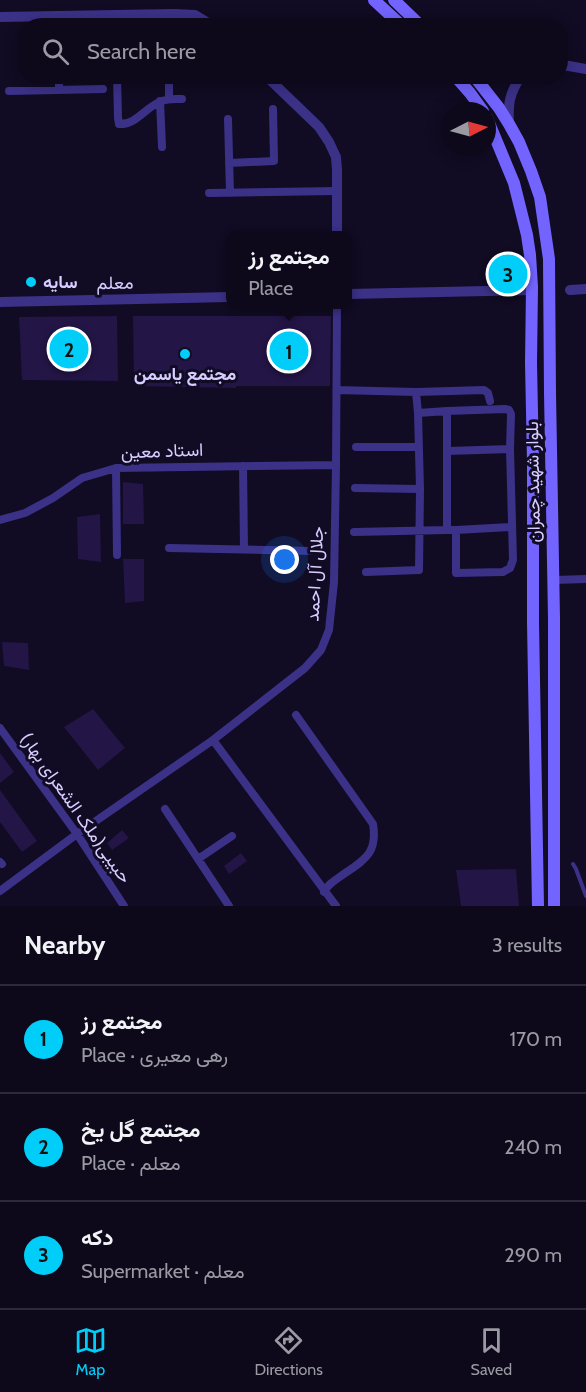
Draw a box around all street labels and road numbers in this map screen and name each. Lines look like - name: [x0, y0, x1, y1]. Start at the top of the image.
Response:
- street label: معلم: [96, 272, 134, 295]
- street label: بلوار شهید چمران: [521, 421, 546, 543]
- street label: استاد معین: [120, 439, 204, 463]
- street label: جلال آل احمد: [302, 526, 328, 622]
- street label: حبیبی(ملک الشعرای بهار): [16, 729, 136, 887]

